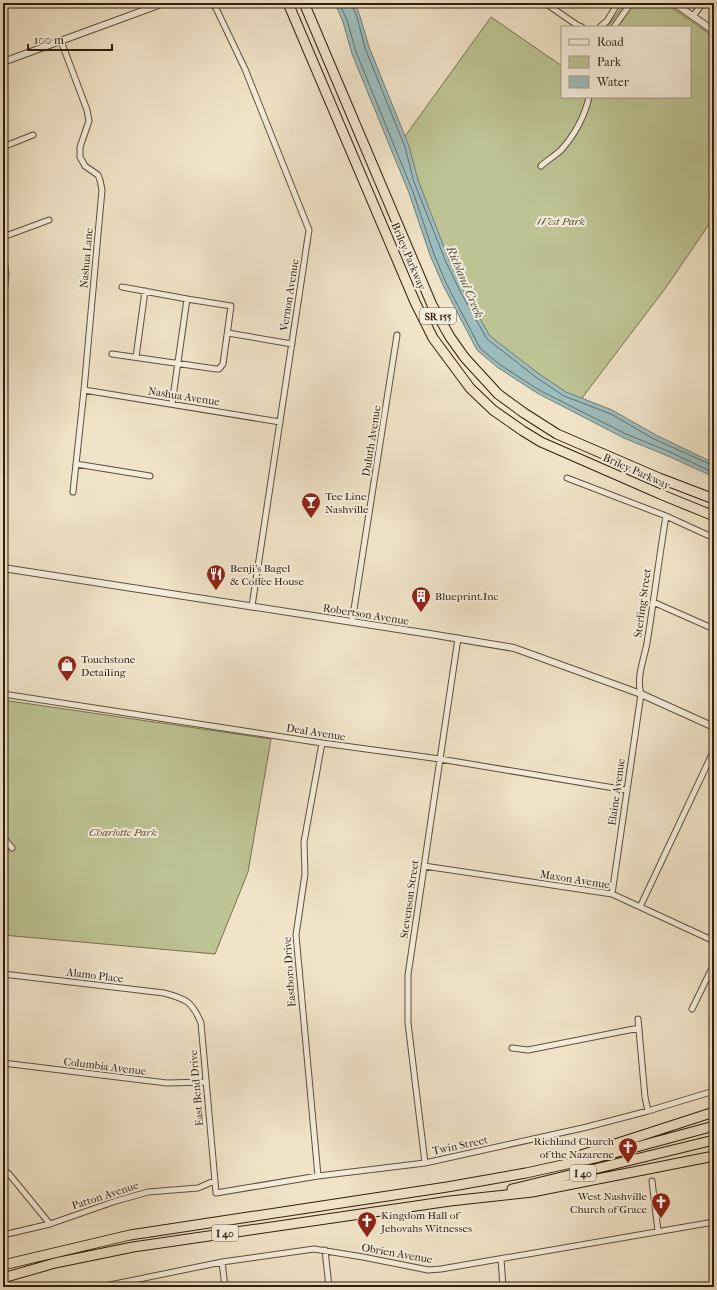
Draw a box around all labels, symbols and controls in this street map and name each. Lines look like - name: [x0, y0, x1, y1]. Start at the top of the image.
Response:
- scale bar: [28, 26, 112, 52]
- legend: [561, 26, 691, 98]
- text: 100 m: [34, 33, 64, 47]
- text: Road: [597, 35, 624, 49]
- text: Park: [597, 55, 622, 69]
- text: Water: [596, 75, 630, 89]
- park label: West Park: [537, 215, 585, 228]
- street label: Briley Parkway: [388, 220, 429, 293]
- street label: Nashua Lane: [77, 227, 96, 289]
- water label: Richland Creek: [443, 243, 486, 320]
- street label: Vernon Avenue: [277, 258, 302, 333]
- road number: SR 155: [420, 308, 456, 324]
- street label: Nashua Avenue: [147, 384, 221, 409]
- street label: Duluth Avenue: [359, 404, 384, 478]
- street label: Briley Parkway: [601, 451, 673, 493]
- place label: Tee Line Nashville: [325, 490, 369, 516]
- bar icon: Tee Line Nashville: [300, 491, 322, 519]
- place label: Benji's Bagel & Coffee House: [230, 562, 304, 588]
- restaurant icon: Benji's Bagel & Coffee House: [205, 563, 227, 591]
- street label: Sterling Street: [631, 568, 654, 638]
- building icon: Blueprint.Inc: [410, 585, 432, 613]
- place label: Blueprint.Inc: [435, 590, 499, 603]
- street label: Robertson Avenue: [322, 601, 410, 628]
- place label: Touchstone Detailing: [81, 653, 136, 679]
- shop icon: Touchstone Detailing: [56, 654, 78, 682]
- street label: Deal Avenue: [285, 721, 347, 744]
- street label: Elaine Avenue: [605, 757, 628, 827]
- park label: Charlotte Park: [89, 826, 157, 839]
- street label: Stevenson Street: [398, 859, 421, 939]
- street label: Maxon Avenue: [539, 868, 611, 892]
- street label: Eastboro Drive: [281, 936, 298, 1008]
- street label: Alamo Place: [65, 965, 125, 986]
- street label: East Bend Drive: [187, 1049, 206, 1127]
- street label: Columbia Avenue: [63, 1055, 148, 1078]
- street label: Twin Street: [431, 1133, 489, 1158]
- place label: Richland Church of the Nazarene: [534, 1135, 615, 1161]
- church icon: Richland Church of the Nazarene: [617, 1136, 639, 1164]
- road number: I 40: [570, 1165, 596, 1181]
- street label: Patton Avenue: [70, 1178, 141, 1212]
- place label: West Nashville Church of Grace: [570, 1190, 648, 1216]
- church icon: West Nashville Church of Grace: [650, 1191, 672, 1219]
- place label: Kingdom Hall of Jehovahs Witnesses: [380, 1209, 472, 1235]
- church icon: Kingdom Hall of Jehovahs Witnesses: [356, 1210, 378, 1238]
- road number: I 40: [212, 1225, 238, 1241]
- street label: Obrien Avenue: [360, 1241, 434, 1266]

